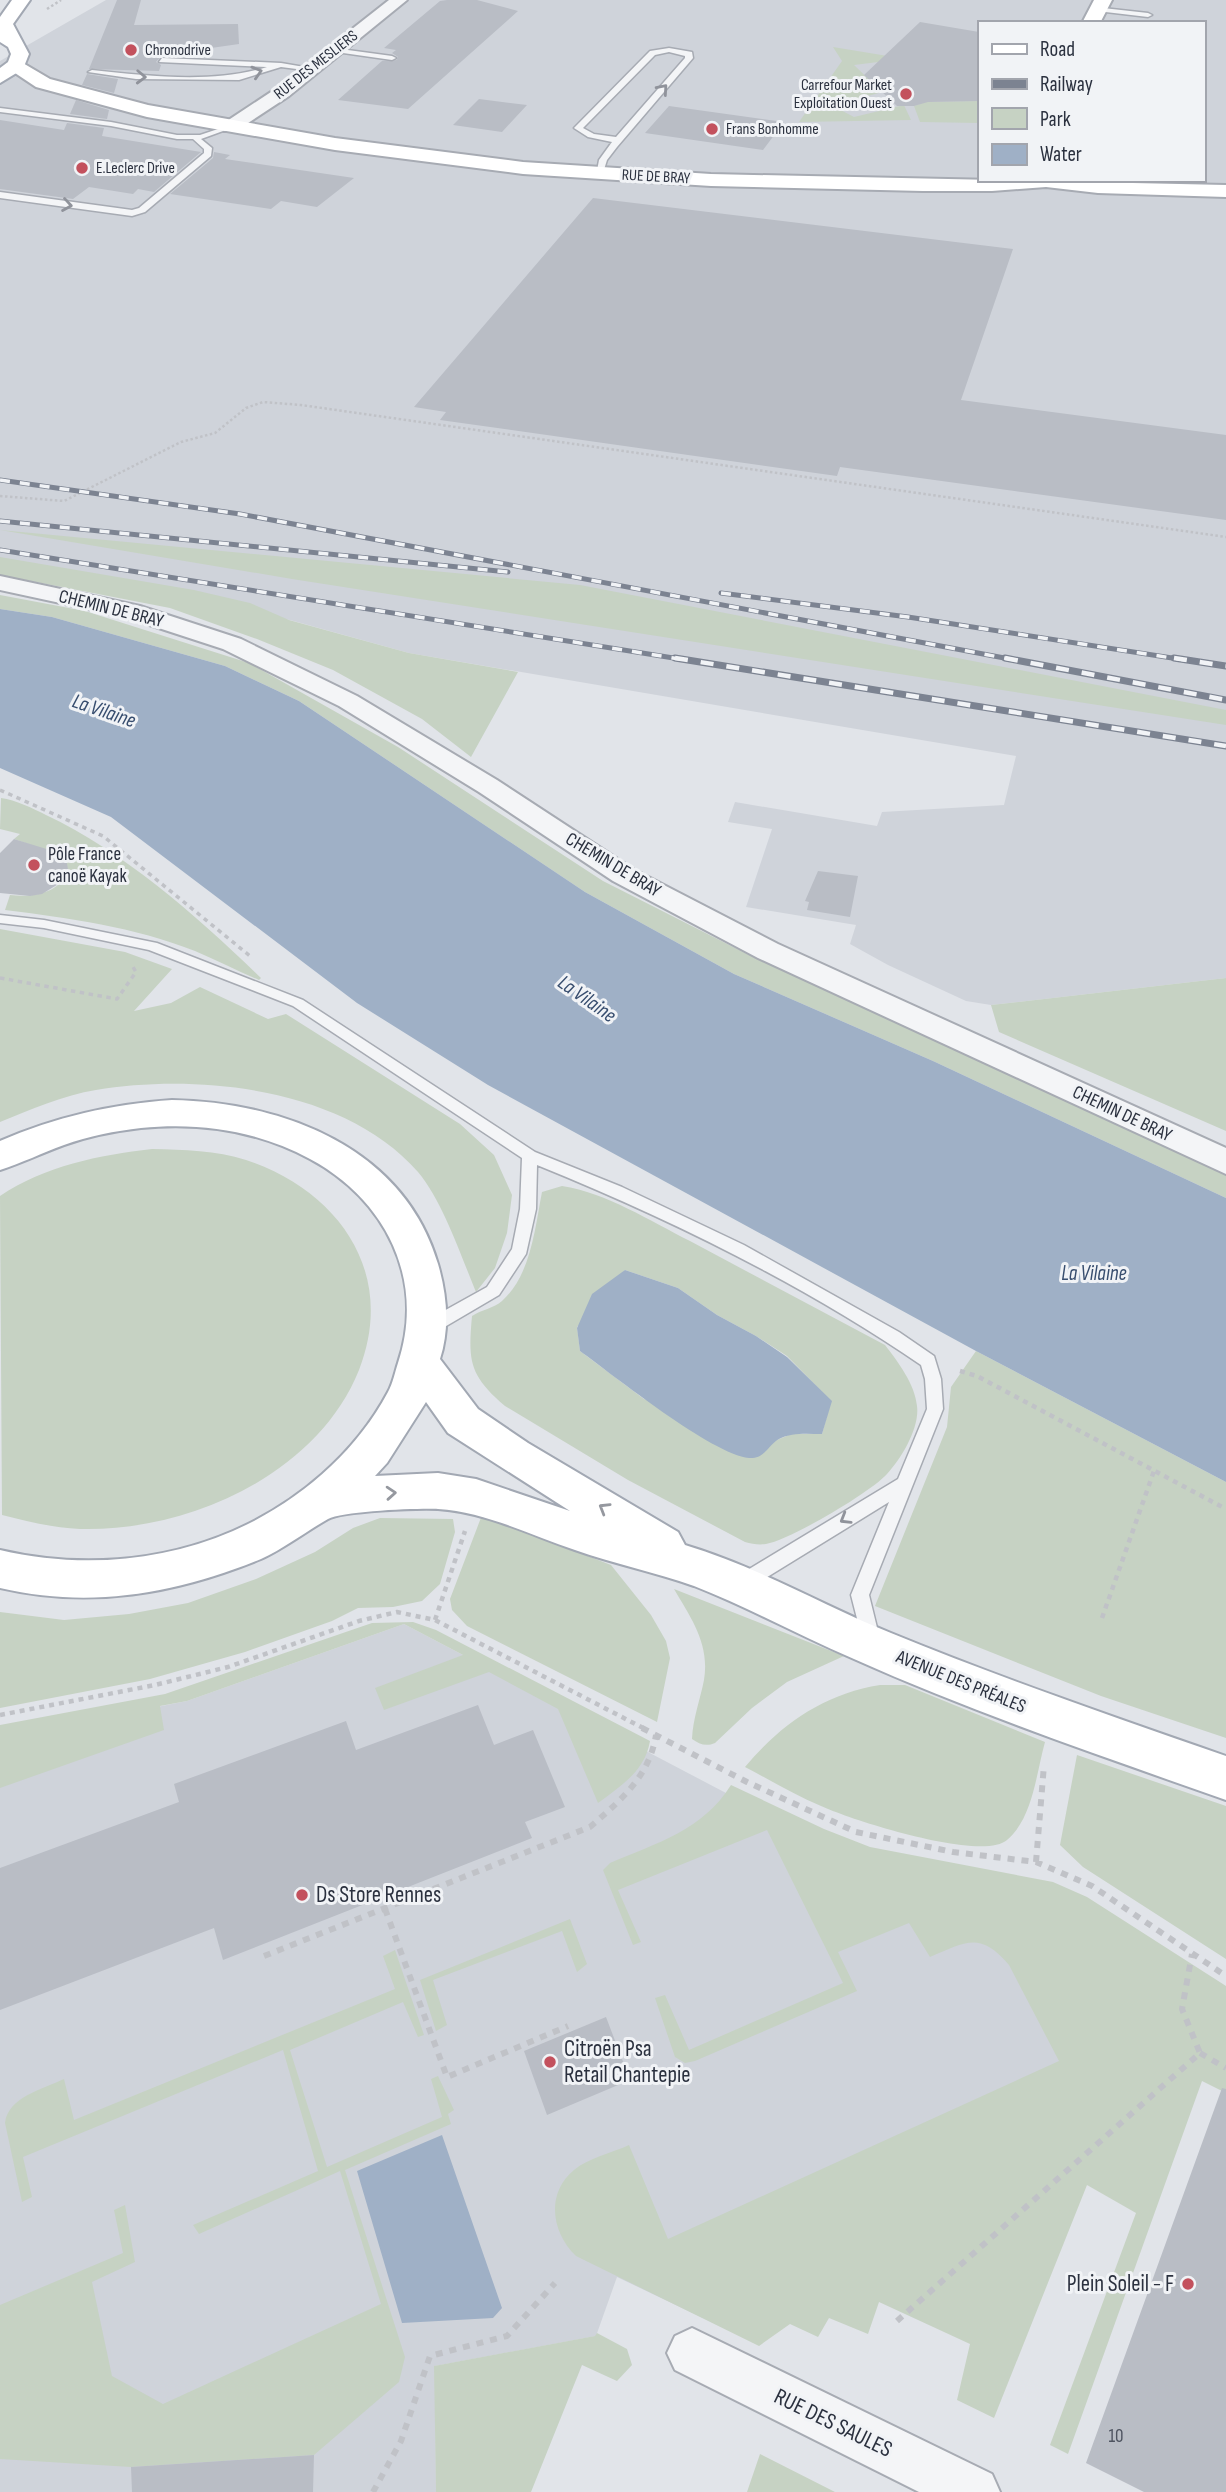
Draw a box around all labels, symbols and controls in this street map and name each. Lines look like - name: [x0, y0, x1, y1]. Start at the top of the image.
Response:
- legend: [978, 21, 1205, 182]
- street label: RUE DES MESLIERS: [270, 26, 362, 104]
- text: Road: [1040, 37, 1075, 62]
- place label: Chronodrive: [145, 41, 211, 60]
- marker: Chronodrive: [123, 42, 139, 58]
- one-way arrow: [250, 66, 263, 80]
- one-way arrow: [136, 69, 147, 85]
- text: Railway: [1040, 72, 1093, 97]
- place label: Carrefour Market Exploitation Ouest: [794, 76, 892, 113]
- one-way arrow: [655, 84, 667, 97]
- marker: Carrefour Market Exploitation Ouest: [898, 86, 914, 102]
- text: Park: [1040, 107, 1071, 132]
- place label: Frans Bonhomme: [726, 120, 819, 139]
- marker: Frans Bonhomme: [704, 121, 720, 137]
- text: Water: [1040, 142, 1082, 167]
- place label: E.Leclerc Drive: [96, 159, 175, 178]
- marker: E.Leclerc Drive: [74, 160, 90, 176]
- street label: RUE DE BRAY: [621, 166, 691, 188]
- one-way arrow: [62, 197, 73, 212]
- street label: CHEMIN DE BRAY: [56, 585, 166, 633]
- water label: La Vilaine: [69, 689, 139, 733]
- street label: CHEMIN DE BRAY: [561, 828, 665, 902]
- place label: Pôle France canoë Kayak: [48, 843, 127, 888]
- marker: Pôle France canoë Kayak: [26, 857, 42, 873]
- water label: La Vilaine: [553, 970, 621, 1028]
- street label: CHEMIN DE BRAY: [1069, 1081, 1175, 1147]
- water label: La Vilaine: [1061, 1261, 1127, 1286]
- one-way arrow: [386, 1485, 397, 1500]
- one-way arrow: [598, 1503, 611, 1516]
- one-way arrow: [840, 1511, 853, 1524]
- street label: AVENUE DES PRÉALES: [892, 1645, 1029, 1718]
- place label: Ds Store Rennes: [316, 1881, 441, 1909]
- marker: Ds Store Rennes: [294, 1887, 310, 1903]
- place label: Citroën Psa Retail Chantepie: [564, 2035, 690, 2089]
- marker: Citroën Psa Retail Chantepie: [542, 2054, 558, 2070]
- place label: Plein Soleil - F: [1067, 2270, 1174, 2298]
- marker: Plein Soleil - F: [1180, 2276, 1196, 2292]
- street label: RUE DES SAULES: [769, 2382, 897, 2464]
- house number: 10: [1108, 2425, 1124, 2448]

